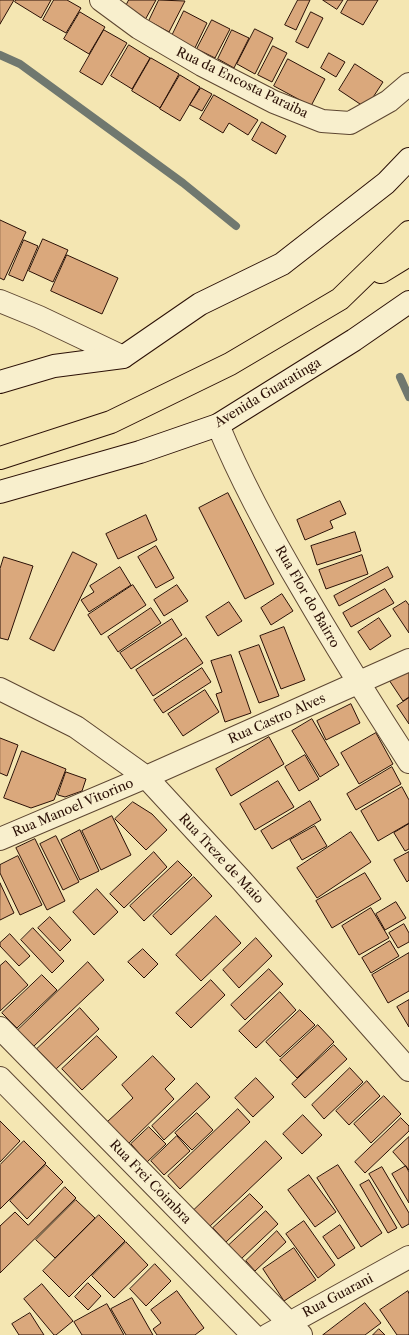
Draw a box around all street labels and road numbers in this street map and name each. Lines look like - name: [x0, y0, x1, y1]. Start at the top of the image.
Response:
- street label: Rua da Encosta Paraiba: [174, 44, 310, 122]
- street label: Avenida Guaratinga: [212, 355, 324, 431]
- street label: Rua Flor do Bairro: [271, 543, 343, 651]
- street label: Rua Castro Alves: [226, 691, 328, 747]
- street label: Rua Manoel Vitorino: [10, 775, 136, 841]
- street label: Rua Treze de Maio: [175, 811, 267, 907]
- street label: Rua Frei Coimbra: [106, 1137, 194, 1227]
- street label: Rua Guarani: [300, 1271, 376, 1321]

